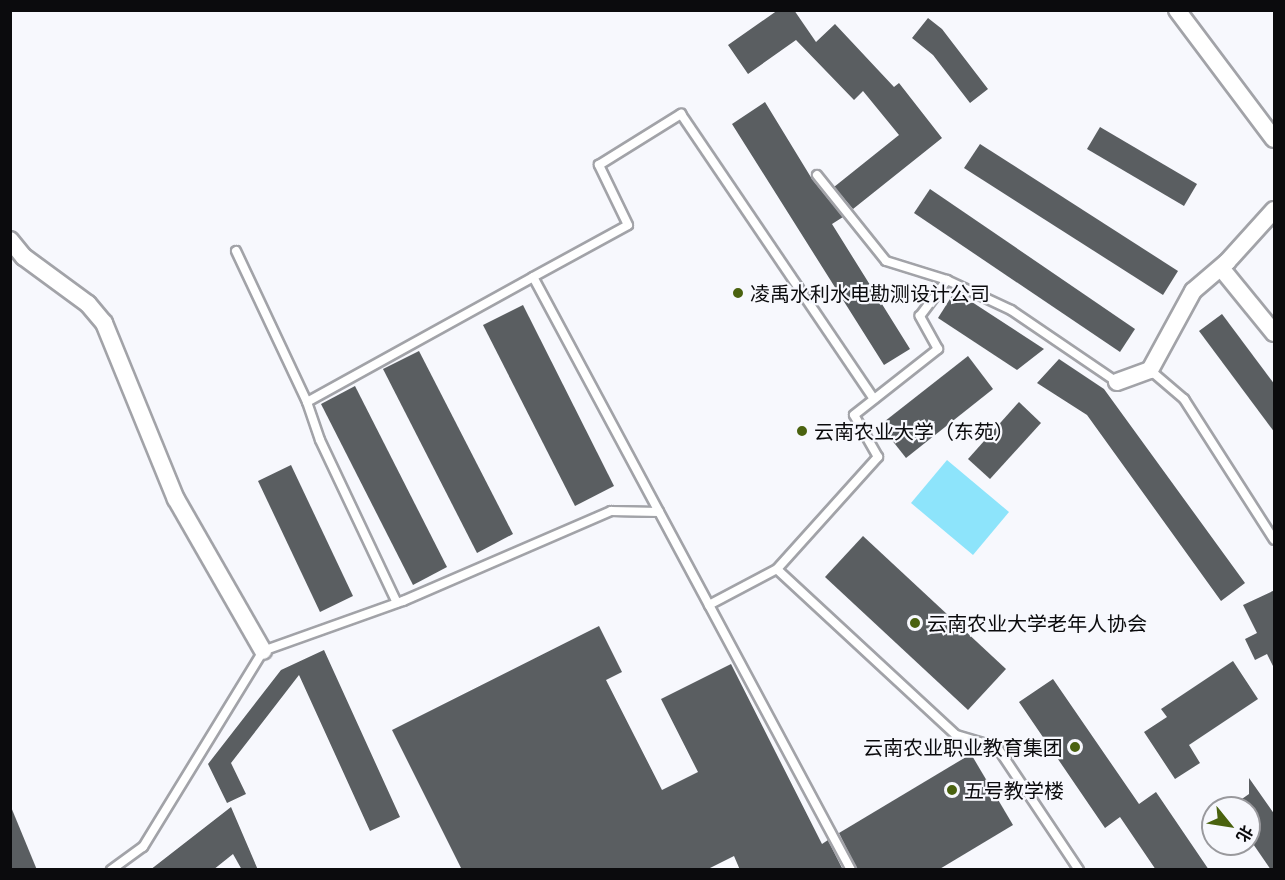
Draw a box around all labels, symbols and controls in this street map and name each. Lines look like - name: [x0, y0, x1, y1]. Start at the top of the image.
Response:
- place label: 凌禹水利水电勘测设计公司: [750, 281, 990, 305]
- marker: 凌禹水利水电勘测设计公司: [731, 286, 745, 300]
- place label: 云南农业大学（东苑）: [814, 419, 1014, 443]
- marker: 云南农业大学（东苑）: [795, 424, 809, 438]
- place label: 云南农业大学老年人协会: [927, 611, 1147, 635]
- marker: 云南农业大学老年人协会: [908, 616, 922, 630]
- place label: 云南农业职业教育集团: [863, 735, 1063, 759]
- marker: 云南农业职业教育集团: [1068, 740, 1082, 754]
- place label: 五号教学楼: [964, 778, 1064, 802]
- marker: 五号教学楼: [945, 783, 959, 797]
- north arrow: [1201, 796, 1261, 856]
- text: 北: [1233, 823, 1258, 846]

